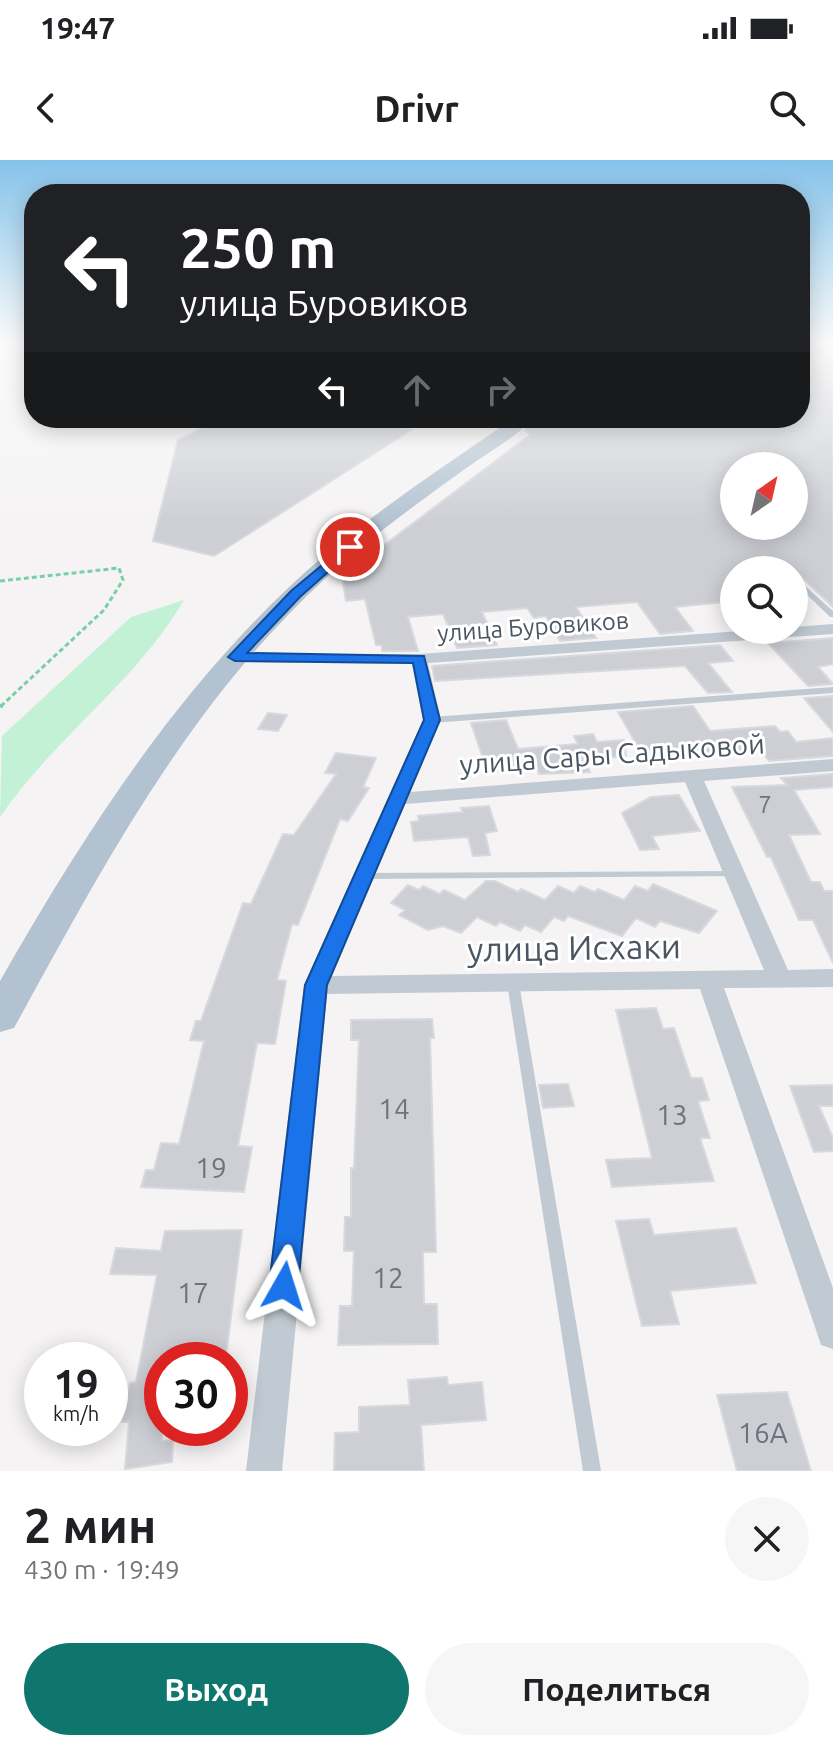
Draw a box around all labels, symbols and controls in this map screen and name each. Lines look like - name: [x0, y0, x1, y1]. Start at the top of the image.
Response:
- text: 19:47: [40, 11, 115, 45]
- icon: back: [24, 86, 68, 130]
- icon: search: [765, 86, 809, 130]
- text: Drivr: [374, 88, 459, 129]
- icon: left: [48, 216, 152, 320]
- text: 250 m: [180, 216, 336, 279]
- text: улица Буровиков: [180, 282, 468, 323]
- icon: left: [311, 368, 355, 412]
- icon: ahead: [395, 368, 439, 412]
- icon: right: [479, 368, 523, 412]
- north arrow: [720, 452, 808, 540]
- map controls: [720, 452, 808, 644]
- pin: [316, 513, 384, 581]
- icon: arrive: [328, 525, 372, 569]
- button: search: [720, 556, 808, 644]
- street label: улица Буровиков: [436, 606, 630, 647]
- street label: улица Сары Садыковой: [458, 727, 766, 780]
- house number: 7: [758, 791, 772, 818]
- street label: улица Исхаки: [467, 926, 681, 968]
- house number: 14: [378, 1093, 410, 1124]
- house number: 13: [656, 1099, 688, 1130]
- house number: 19: [195, 1152, 227, 1183]
- position arrow: [242, 1244, 326, 1328]
- house number: 12: [372, 1262, 404, 1293]
- house number: 17: [177, 1277, 209, 1308]
- speed limit sign: 30: [144, 1342, 248, 1446]
- text: 19: [53, 1361, 99, 1406]
- text: km/h: [53, 1402, 99, 1425]
- house number: 16А: [738, 1417, 788, 1448]
- button: close: [725, 1497, 809, 1581]
- text: 2 мин: [24, 1498, 156, 1552]
- text: 430 m · 19:49: [24, 1555, 180, 1584]
- button: Выход: [24, 1643, 409, 1735]
- button: Поделиться: [425, 1643, 809, 1735]

